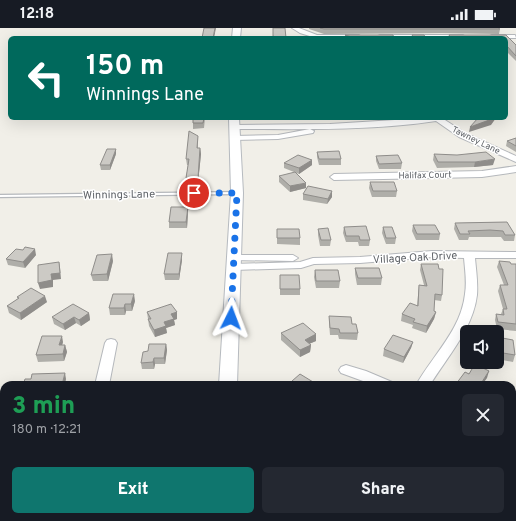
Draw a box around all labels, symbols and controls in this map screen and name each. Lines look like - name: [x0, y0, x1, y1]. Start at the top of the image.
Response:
- text: 12:18: [20, 5, 54, 24]
- text: 150 m: [86, 49, 164, 85]
- icon: left: [20, 52, 72, 104]
- text: Winnings Lane: [86, 84, 204, 107]
- street label: Tawney Lane: [450, 124, 502, 157]
- street label: Halifax Court: [398, 170, 452, 181]
- pin: [177, 176, 211, 210]
- icon: arrive: [183, 182, 205, 204]
- street label: Winnings Lane: [83, 187, 155, 203]
- street label: Village Oak Drive: [373, 249, 458, 267]
- position arrow: [210, 297, 252, 339]
- map controls: [460, 325, 504, 369]
- button: sound: [460, 325, 504, 369]
- text: 3 min: [12, 392, 75, 422]
- button: close: [462, 394, 504, 436]
- text: 180 m · 12:21: [12, 422, 82, 438]
- button: Exit: [12, 467, 254, 513]
- button: Share: [262, 467, 504, 513]

